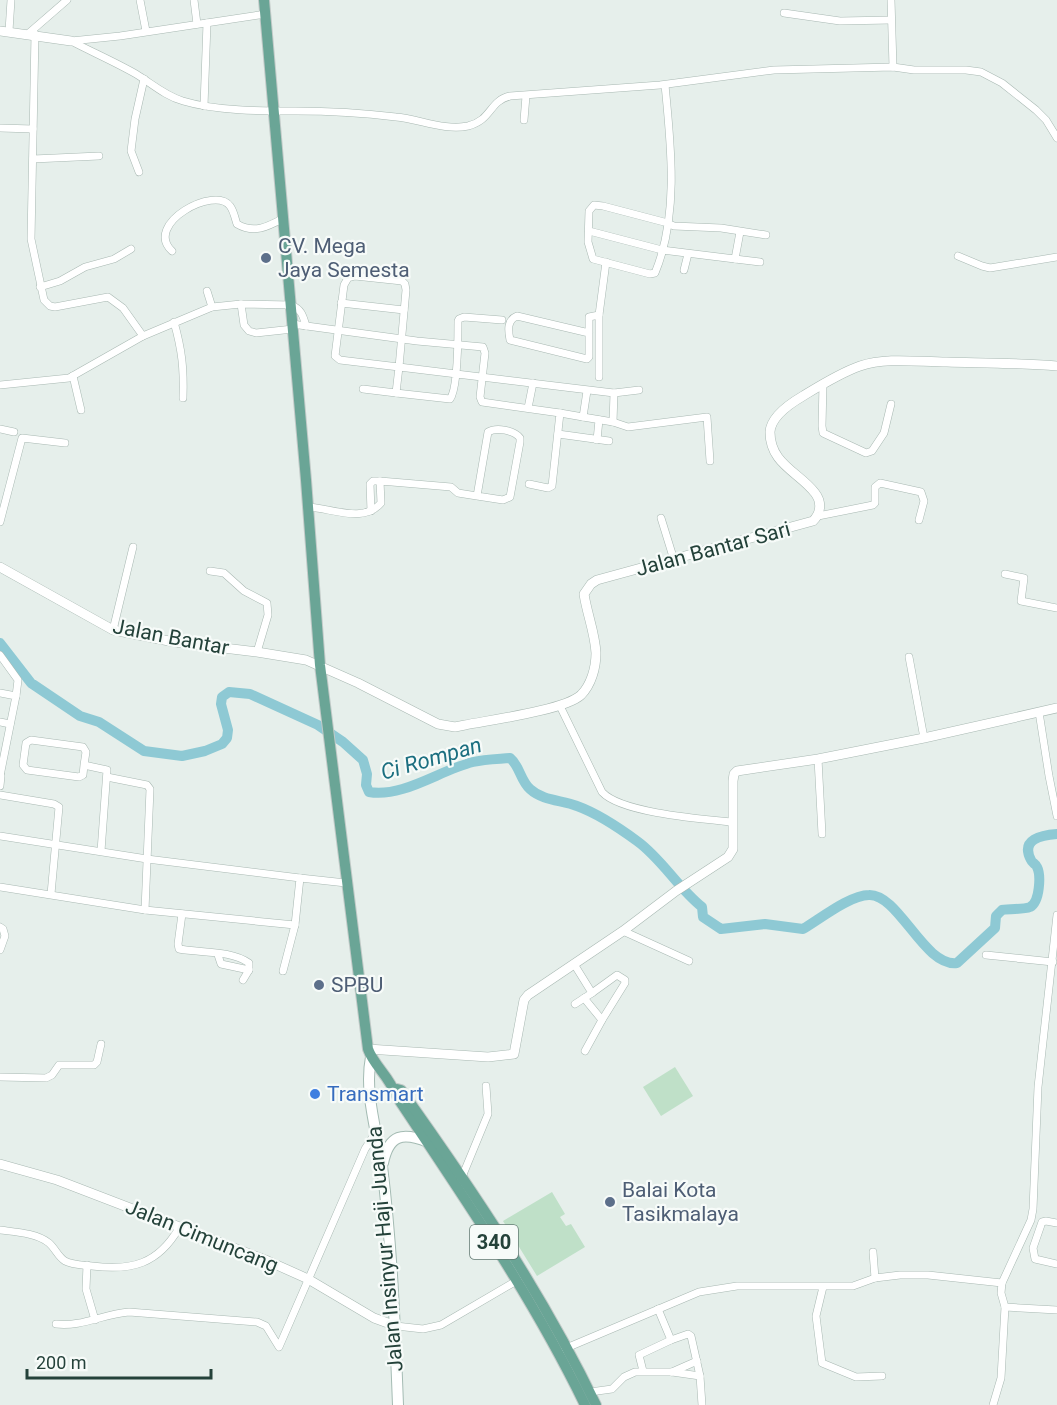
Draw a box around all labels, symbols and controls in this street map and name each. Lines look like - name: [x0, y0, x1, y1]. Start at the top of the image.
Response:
- place label: CV. Mega Jaya Semesta: [278, 234, 410, 282]
- marker: CV. Mega Jaya Semesta: [259, 251, 273, 265]
- street label: Jalan Bantar Sari: [633, 517, 793, 581]
- street label: Jalan Bantar: [111, 614, 231, 660]
- water label: Ci Rompan: [378, 732, 485, 785]
- place label: SPBU: [331, 973, 383, 997]
- marker: SPBU: [312, 978, 326, 992]
- place label: Transmart: [327, 1082, 424, 1106]
- marker: Transmart: [308, 1087, 322, 1101]
- street label: Jalan Insinyur Haji Juanda: [362, 1125, 408, 1373]
- place label: Balai Kota Tasikmalaya: [622, 1178, 739, 1226]
- street label: Jalan Cimuncang: [122, 1194, 282, 1278]
- marker: Balai Kota Tasikmalaya: [603, 1195, 617, 1209]
- road number: 340: [470, 1225, 518, 1259]
- scale bar: [27, 1342, 212, 1380]
- text: 200 m: [36, 1352, 87, 1373]

